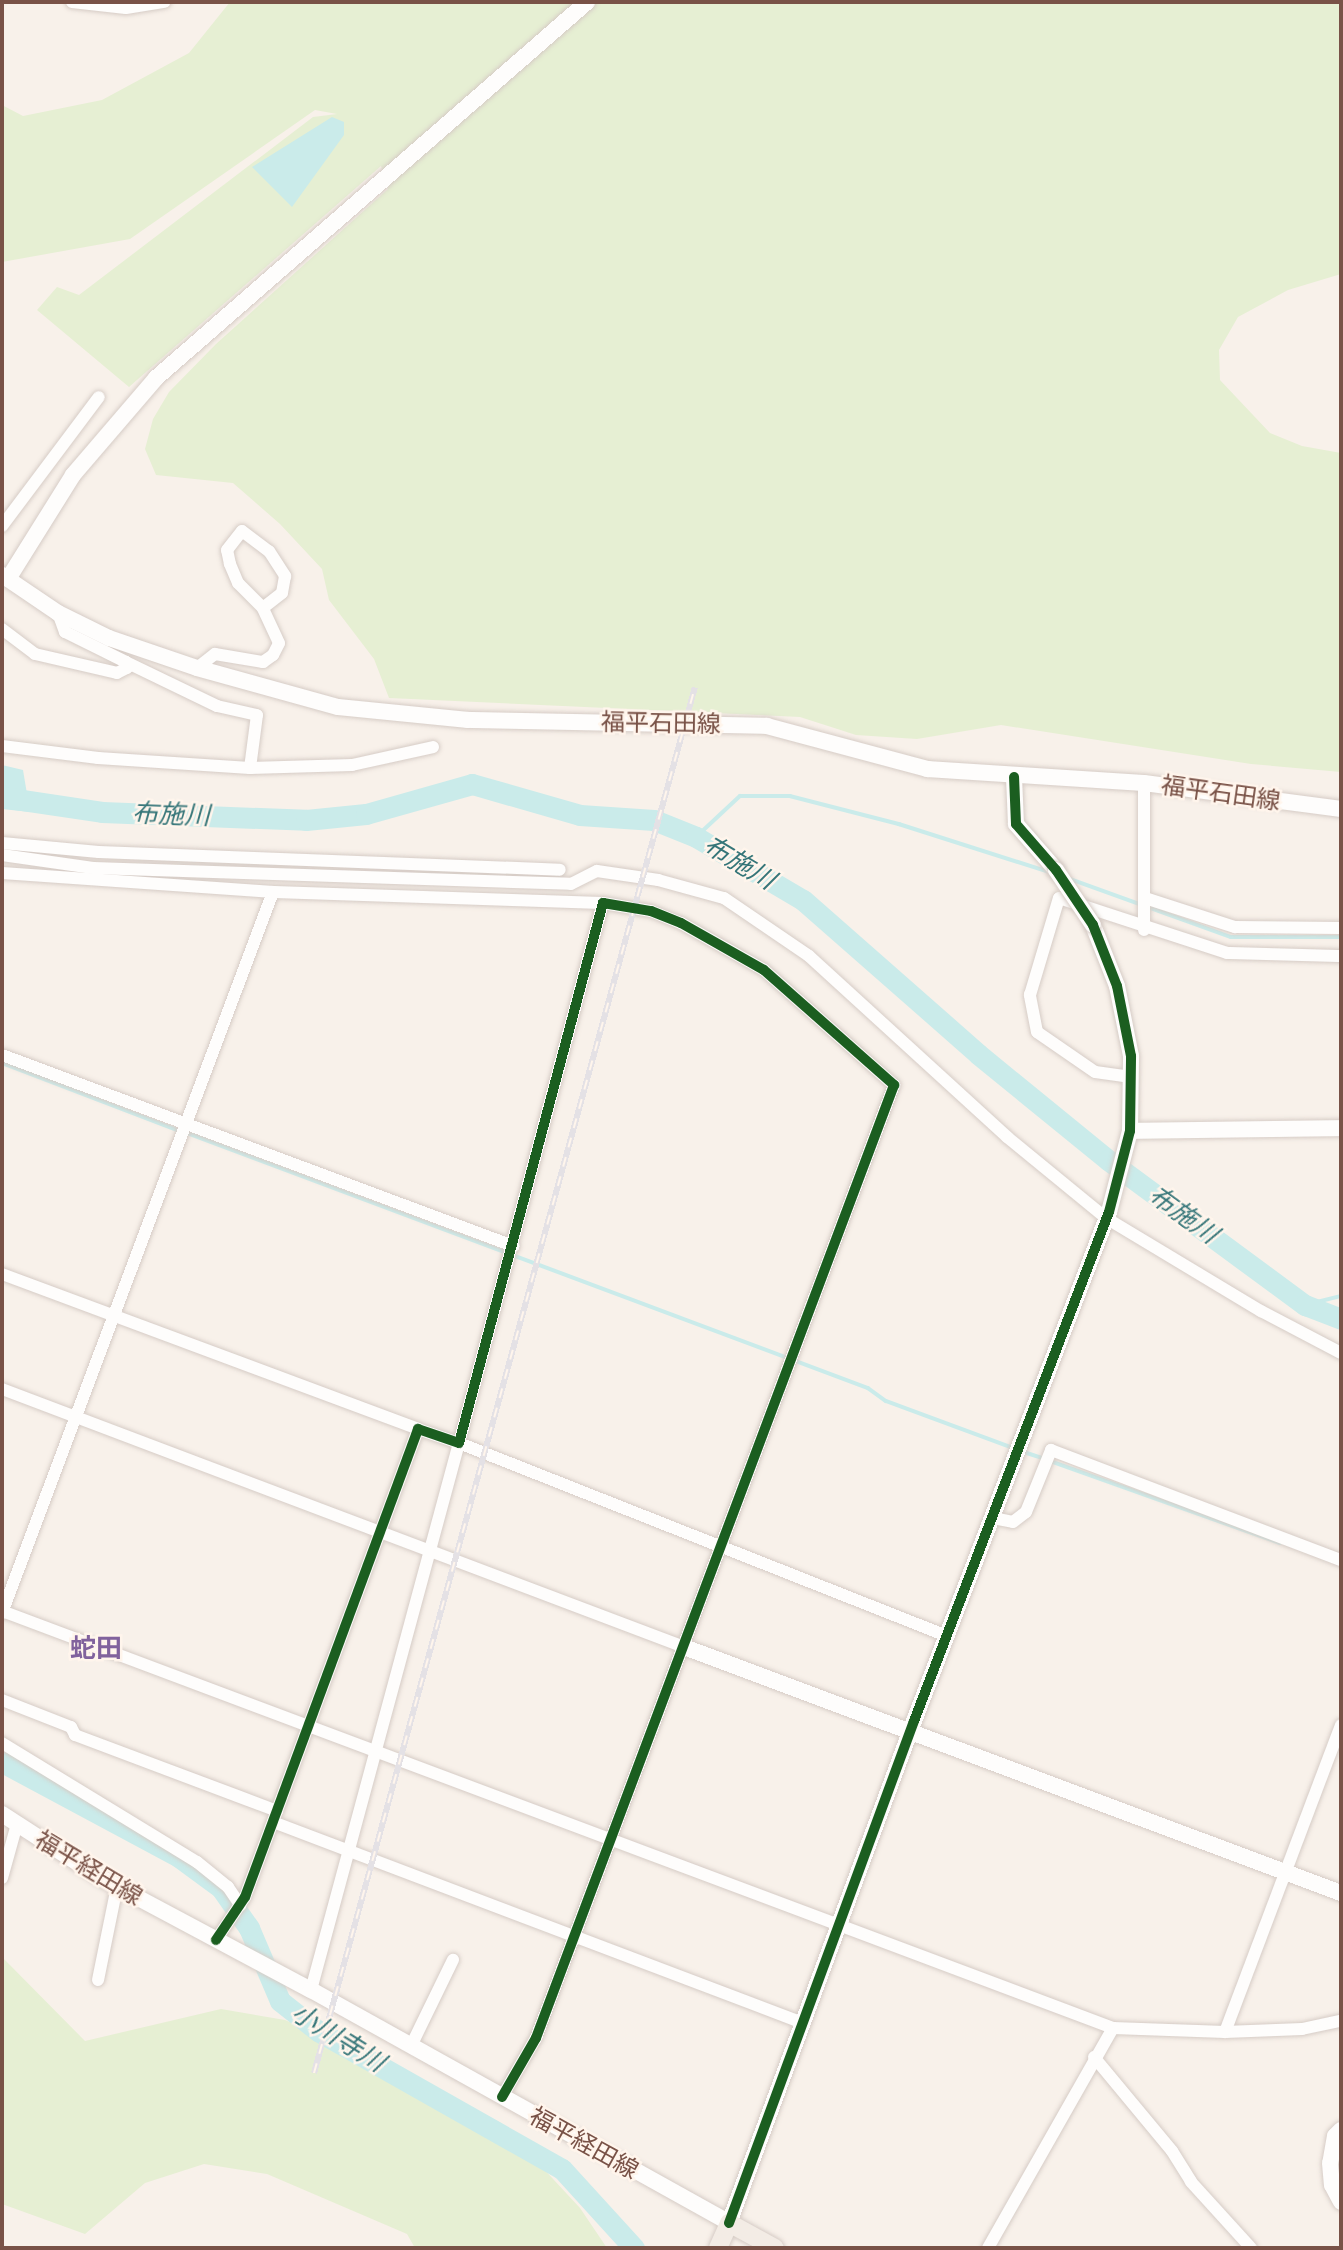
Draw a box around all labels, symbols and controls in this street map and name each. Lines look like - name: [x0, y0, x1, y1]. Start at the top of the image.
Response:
- street label: 福平石田線: [601, 708, 721, 738]
- street label: 福平石田線: [1160, 770, 1282, 816]
- water label: 布施川: [131, 798, 211, 832]
- water label: 布施川: [698, 830, 780, 896]
- water label: 布施川: [1142, 1179, 1224, 1251]
- district label: 蛇田: [70, 1633, 122, 1665]
- street label: 福平経田線: [30, 1825, 148, 1911]
- water label: 小川寺川: [286, 1997, 390, 2079]
- street label: 福平経田線: [525, 2101, 643, 2185]

